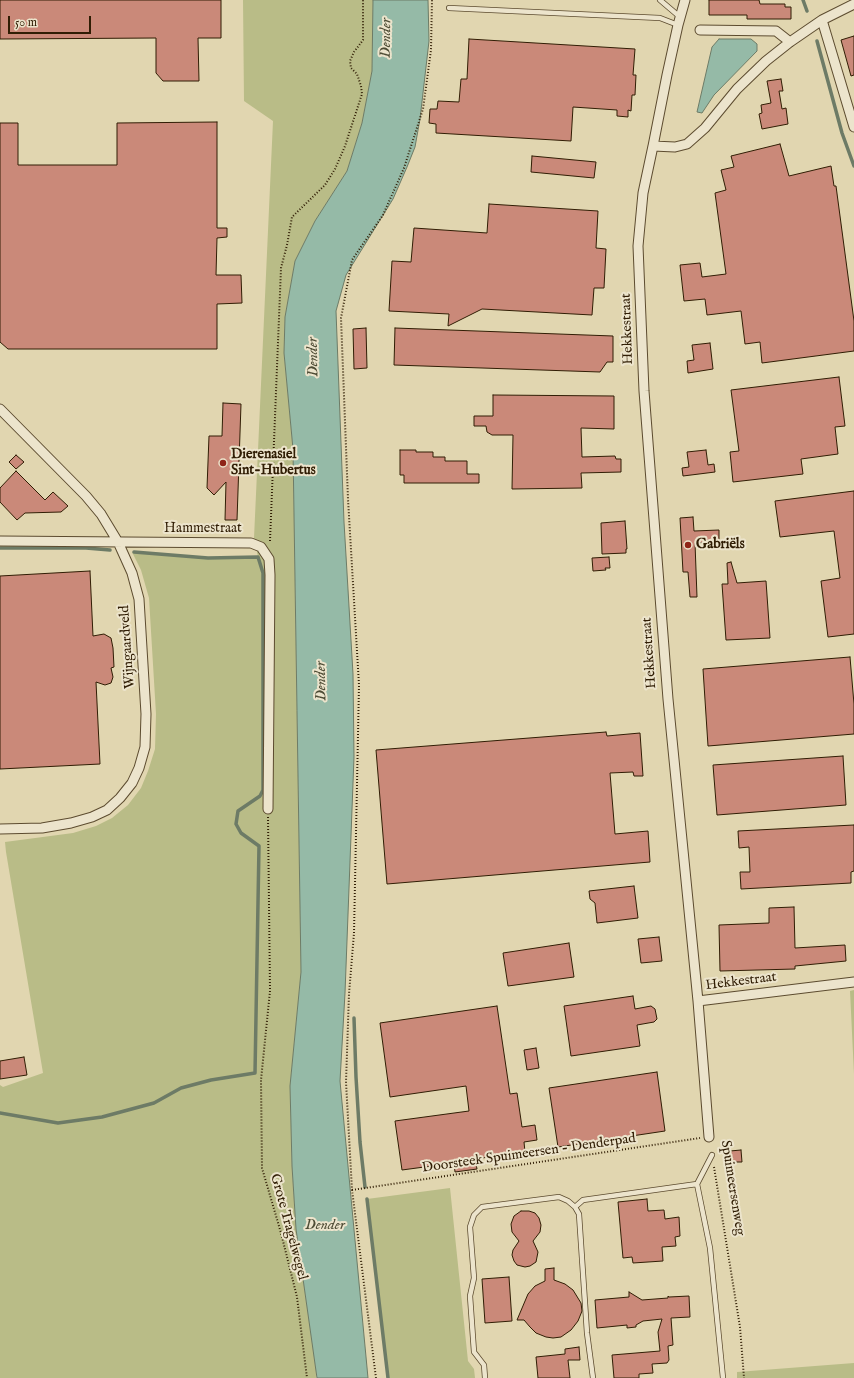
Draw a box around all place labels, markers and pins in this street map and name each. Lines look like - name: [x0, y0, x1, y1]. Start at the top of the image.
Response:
- place label: Dierenasiel Sint-Hubertus: [231, 447, 316, 480]
- marker: Dierenasiel Sint-Hubertus: [218, 458, 228, 468]
- place label: Gabriëls: [696, 537, 745, 553]
- marker: Gabriëls: [683, 540, 693, 550]

